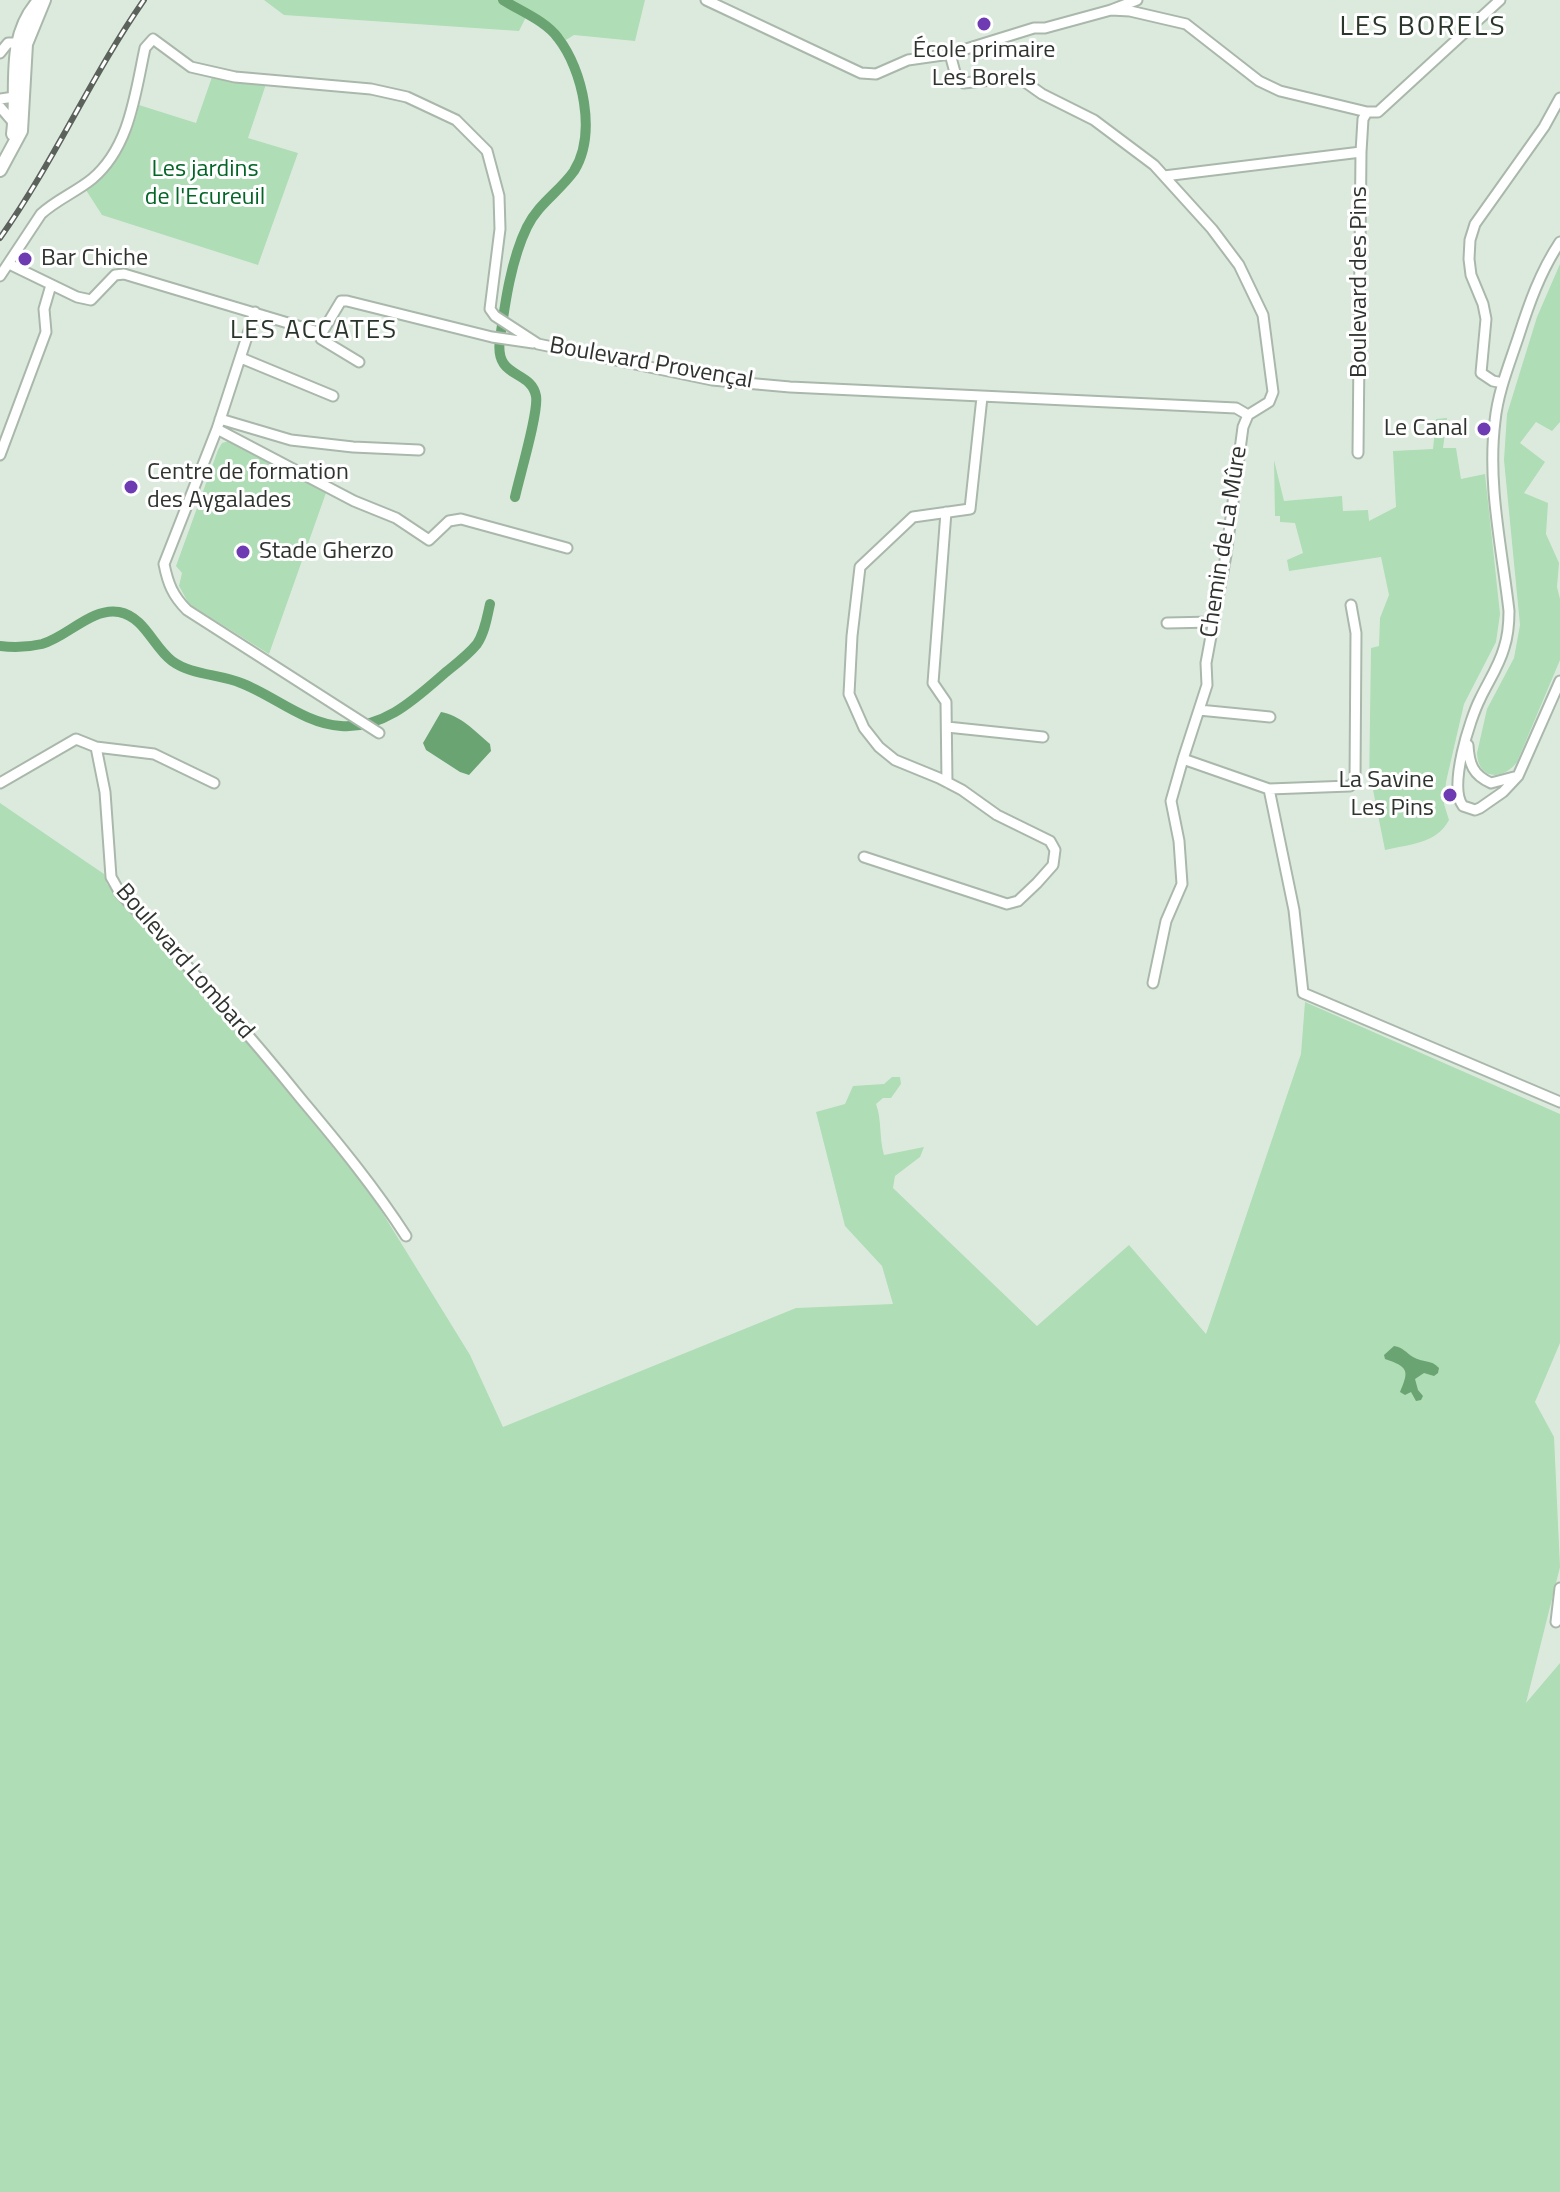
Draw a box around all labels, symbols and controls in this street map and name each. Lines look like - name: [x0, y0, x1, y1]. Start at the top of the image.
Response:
- district label: LES BORELS: [1339, 11, 1507, 45]
- marker: École primaire Les Borels: [975, 15, 993, 33]
- place label: École primaire Les Borels: [913, 37, 1055, 93]
- park label: Les jardins de l'Ecureuil: [145, 156, 265, 212]
- street label: Boulevard des Pins: [1346, 186, 1374, 378]
- place label: Bar Chiche: [41, 245, 148, 273]
- marker: Bar Chiche: [16, 250, 34, 268]
- district label: LES ACCATES: [230, 316, 398, 348]
- street label: Boulevard Provençal: [547, 332, 755, 396]
- place label: Le Canal: [1384, 415, 1468, 443]
- marker: Le Canal: [1475, 420, 1493, 438]
- street label: Chemin de La Mûre: [1196, 444, 1254, 640]
- place label: Centre de formation des Aygalades: [147, 459, 349, 515]
- marker: Centre de formation des Aygalades: [122, 478, 140, 496]
- place label: Stade Gherzo: [259, 538, 394, 566]
- marker: Stade Gherzo: [234, 543, 252, 561]
- place label: La Savine Les Pins: [1338, 767, 1434, 823]
- marker: La Savine Les Pins: [1441, 786, 1459, 804]
- street label: Boulevard Lombard: [109, 878, 259, 1046]

